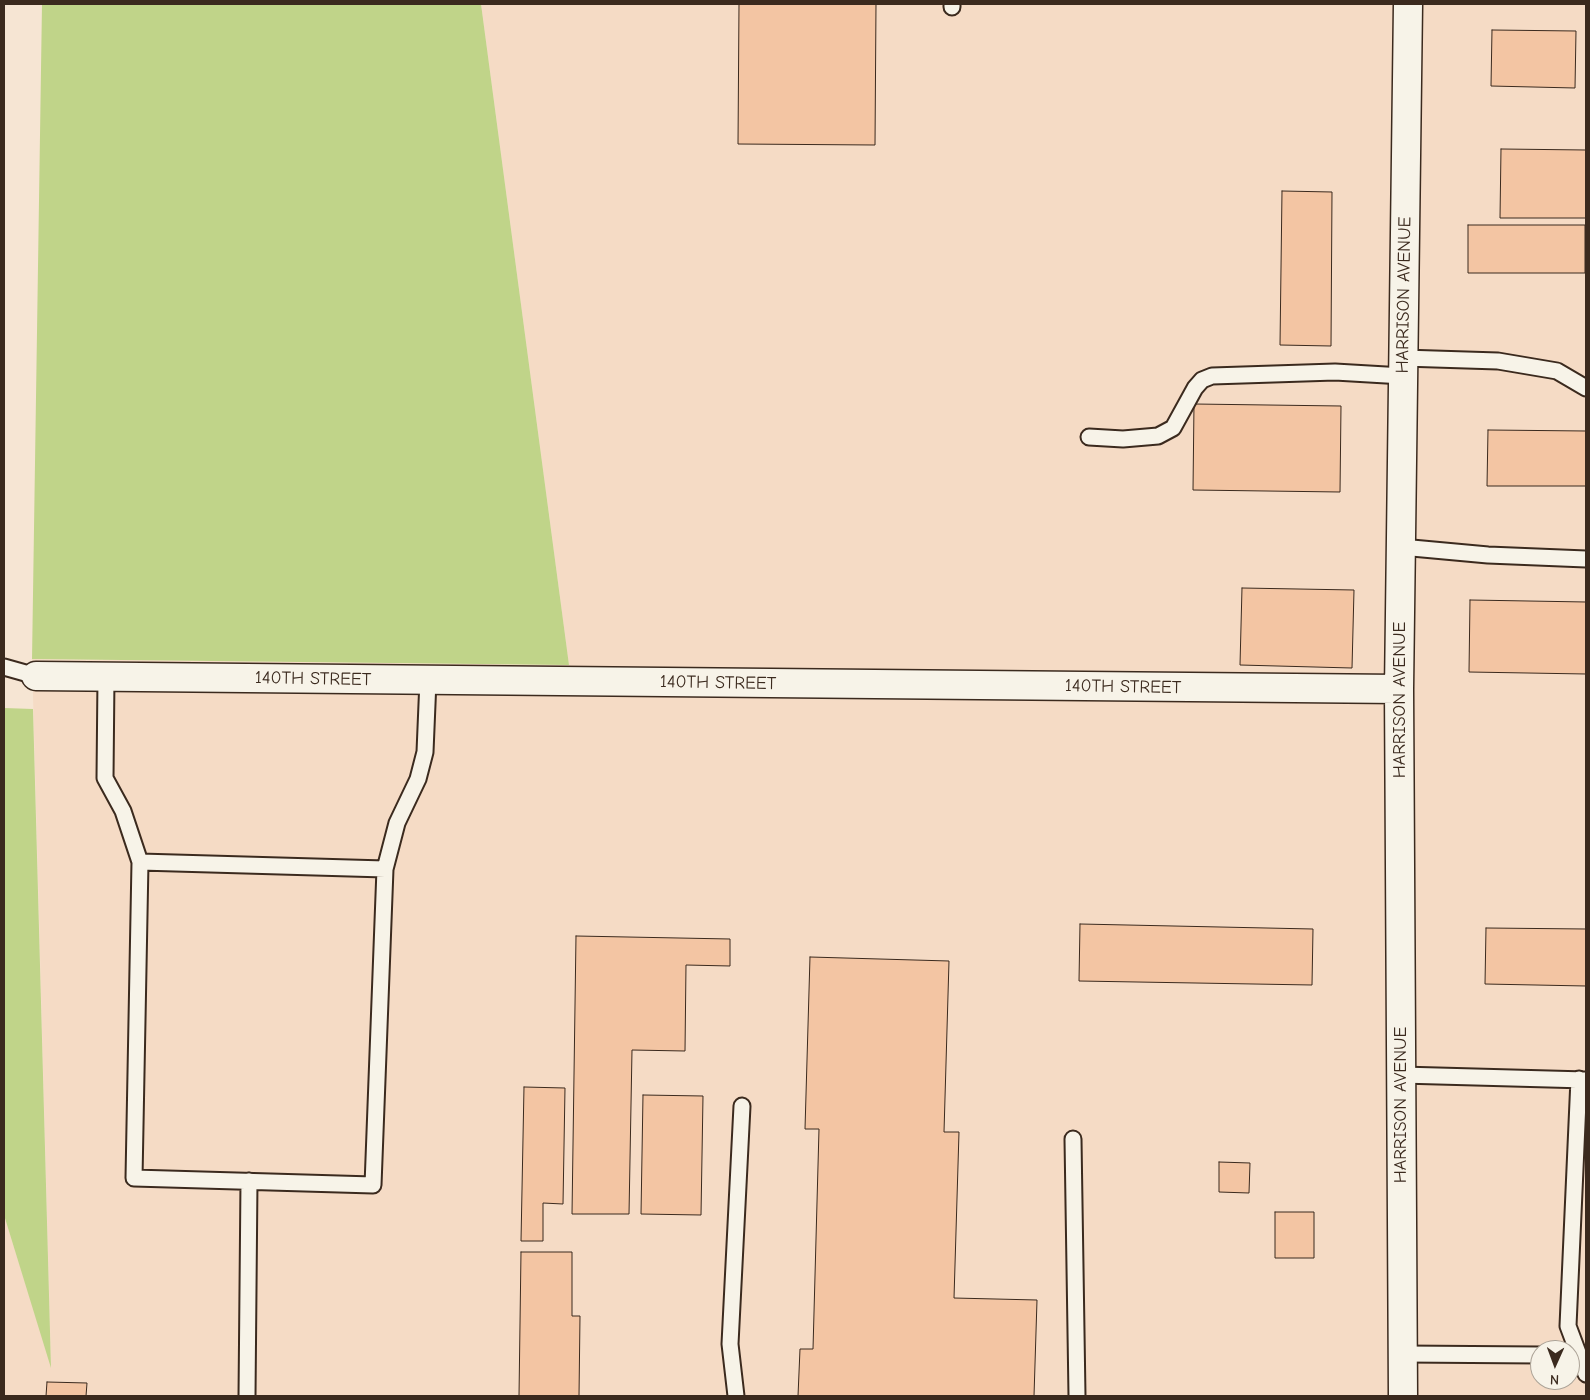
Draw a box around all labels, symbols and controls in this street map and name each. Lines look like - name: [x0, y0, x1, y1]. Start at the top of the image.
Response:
- street label: HARRISON AVENUE: [1392, 216, 1416, 374]
- street label: HARRISON AVENUE: [1389, 622, 1411, 778]
- street label: 140TH STREET: [255, 667, 371, 691]
- street label: 140TH STREET: [660, 671, 776, 695]
- street label: 140TH STREET: [1065, 675, 1181, 699]
- street label: HARRISON AVENUE: [1390, 1027, 1412, 1183]
- north arrow: [1530, 1340, 1580, 1390]
- text: N: [1550, 1371, 1559, 1388]

